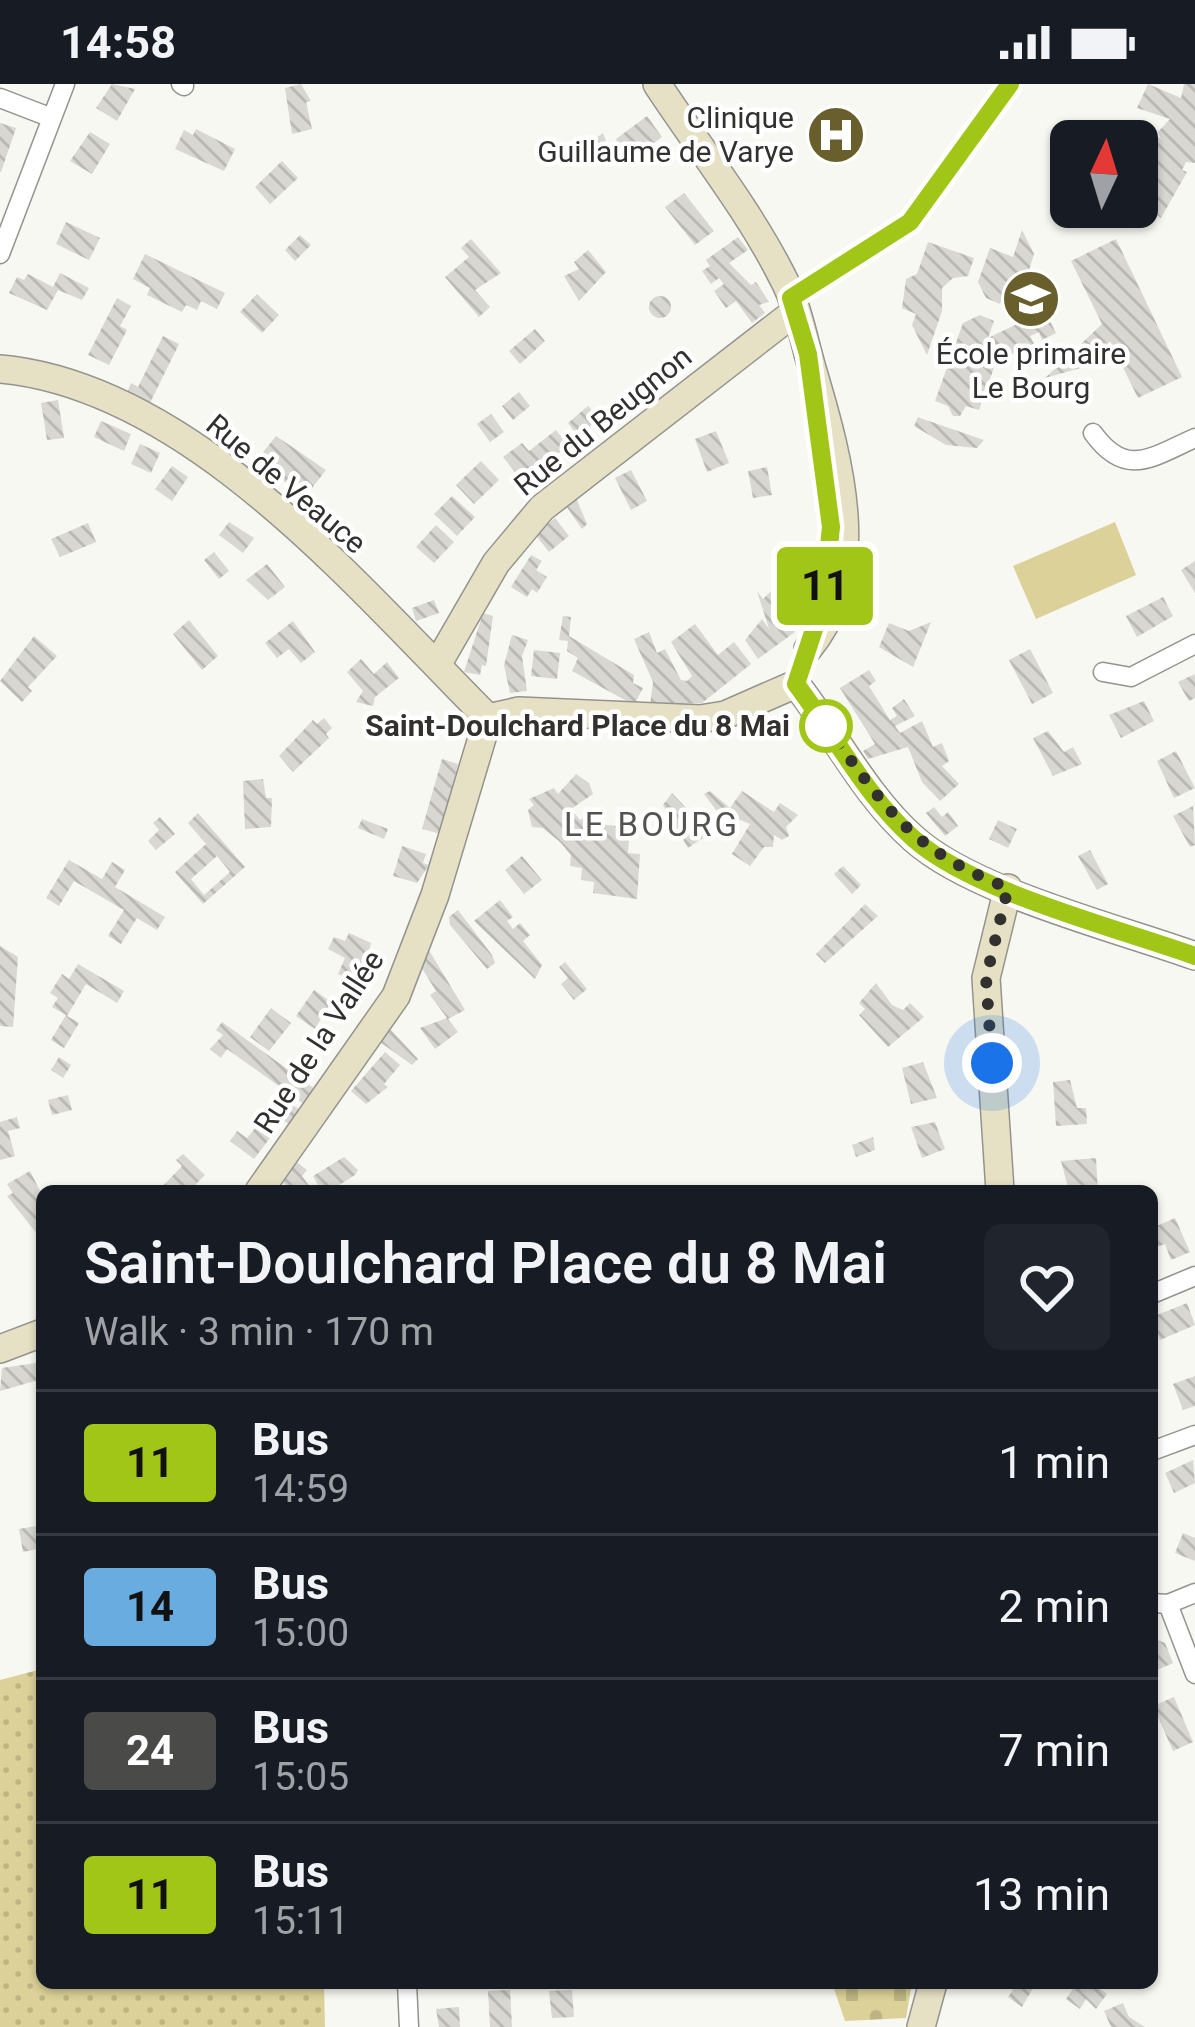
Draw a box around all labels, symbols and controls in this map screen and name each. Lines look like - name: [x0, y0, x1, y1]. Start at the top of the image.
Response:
- text: 14:58: [60, 16, 176, 69]
- place label: Clinique Guillaume de Varye: [537, 100, 794, 169]
- hospital icon: Clinique Guillaume de Varye: [805, 104, 867, 166]
- north arrow: [1050, 120, 1158, 228]
- map controls: [1050, 120, 1158, 228]
- school or university icon: École primaire Le Bourg: [1000, 268, 1062, 330]
- place label: École primaire Le Bourg: [936, 336, 1126, 405]
- street label: Rue du Beugnon: [507, 339, 698, 503]
- street label: Rue de Veauce: [199, 407, 373, 560]
- line badge: 11: [771, 547, 879, 625]
- text: 11: [801, 561, 849, 610]
- marker: Saint-Doulchard Place du 8 Mai: [801, 701, 851, 751]
- place label: Saint-Doulchard Place du 8 Mai: [365, 708, 790, 743]
- district label: LE BOURG: [564, 805, 740, 844]
- street label: Rue de la Vallée: [246, 944, 391, 1140]
- your location: [962, 1033, 1022, 1093]
- button: heart: [984, 1224, 1110, 1350]
- text: Saint-Doulchard Place du 8 Mai: [84, 1230, 887, 1297]
- text: Walk · 3 min · 170 m: [84, 1309, 434, 1355]
- text: Bus: [252, 1413, 329, 1466]
- text: 1 min: [998, 1436, 1110, 1489]
- text: 11: [126, 1438, 174, 1487]
- text: 14:59: [252, 1466, 349, 1512]
- text: Bus: [252, 1557, 329, 1610]
- text: 2 min: [998, 1580, 1110, 1633]
- text: 14: [126, 1582, 174, 1631]
- text: 15:00: [252, 1610, 349, 1656]
- text: Bus: [252, 1701, 329, 1754]
- text: 7 min: [998, 1724, 1110, 1777]
- text: 24: [126, 1726, 174, 1775]
- text: 15:05: [252, 1754, 349, 1800]
- text: Bus: [252, 1845, 329, 1898]
- text: 13 min: [973, 1868, 1110, 1921]
- text: 11: [126, 1870, 174, 1919]
- text: 15:11: [252, 1898, 349, 1944]

